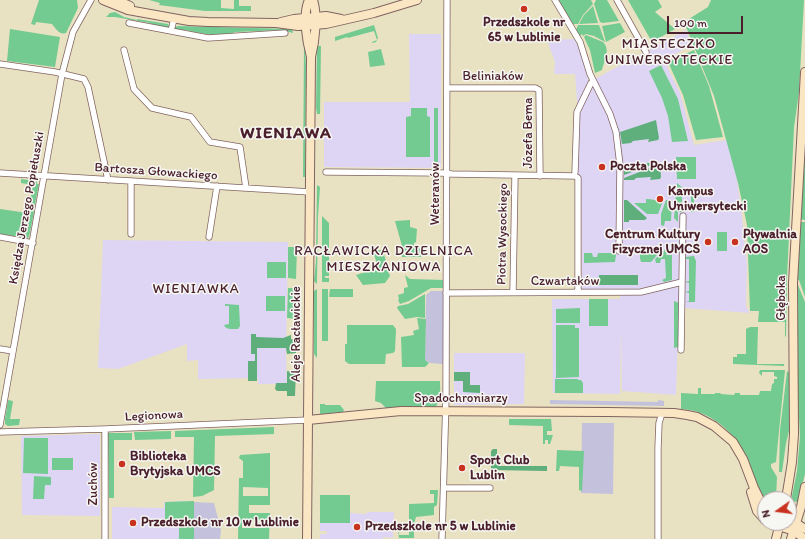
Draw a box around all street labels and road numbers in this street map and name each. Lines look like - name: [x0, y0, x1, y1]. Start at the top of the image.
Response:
- street label: Beliniaków: [463, 69, 523, 85]
- street label: Józefa Bema: [521, 97, 537, 169]
- street label: Księdza Jerzego Popiełuszki: [6, 130, 48, 286]
- street label: Bartosza Głowackiego: [94, 160, 218, 184]
- street label: Weteranów: [428, 163, 444, 225]
- street label: Piotra Wysockiego: [494, 183, 512, 285]
- street label: Czwartaków: [531, 274, 599, 290]
- street label: Głęboka: [774, 275, 790, 321]
- street label: Aleje Racławickie: [289, 286, 305, 382]
- street label: Spadochroniarzy: [414, 391, 508, 407]
- street label: Legionowa: [125, 407, 183, 425]
- street label: Zuchów: [86, 463, 102, 505]

